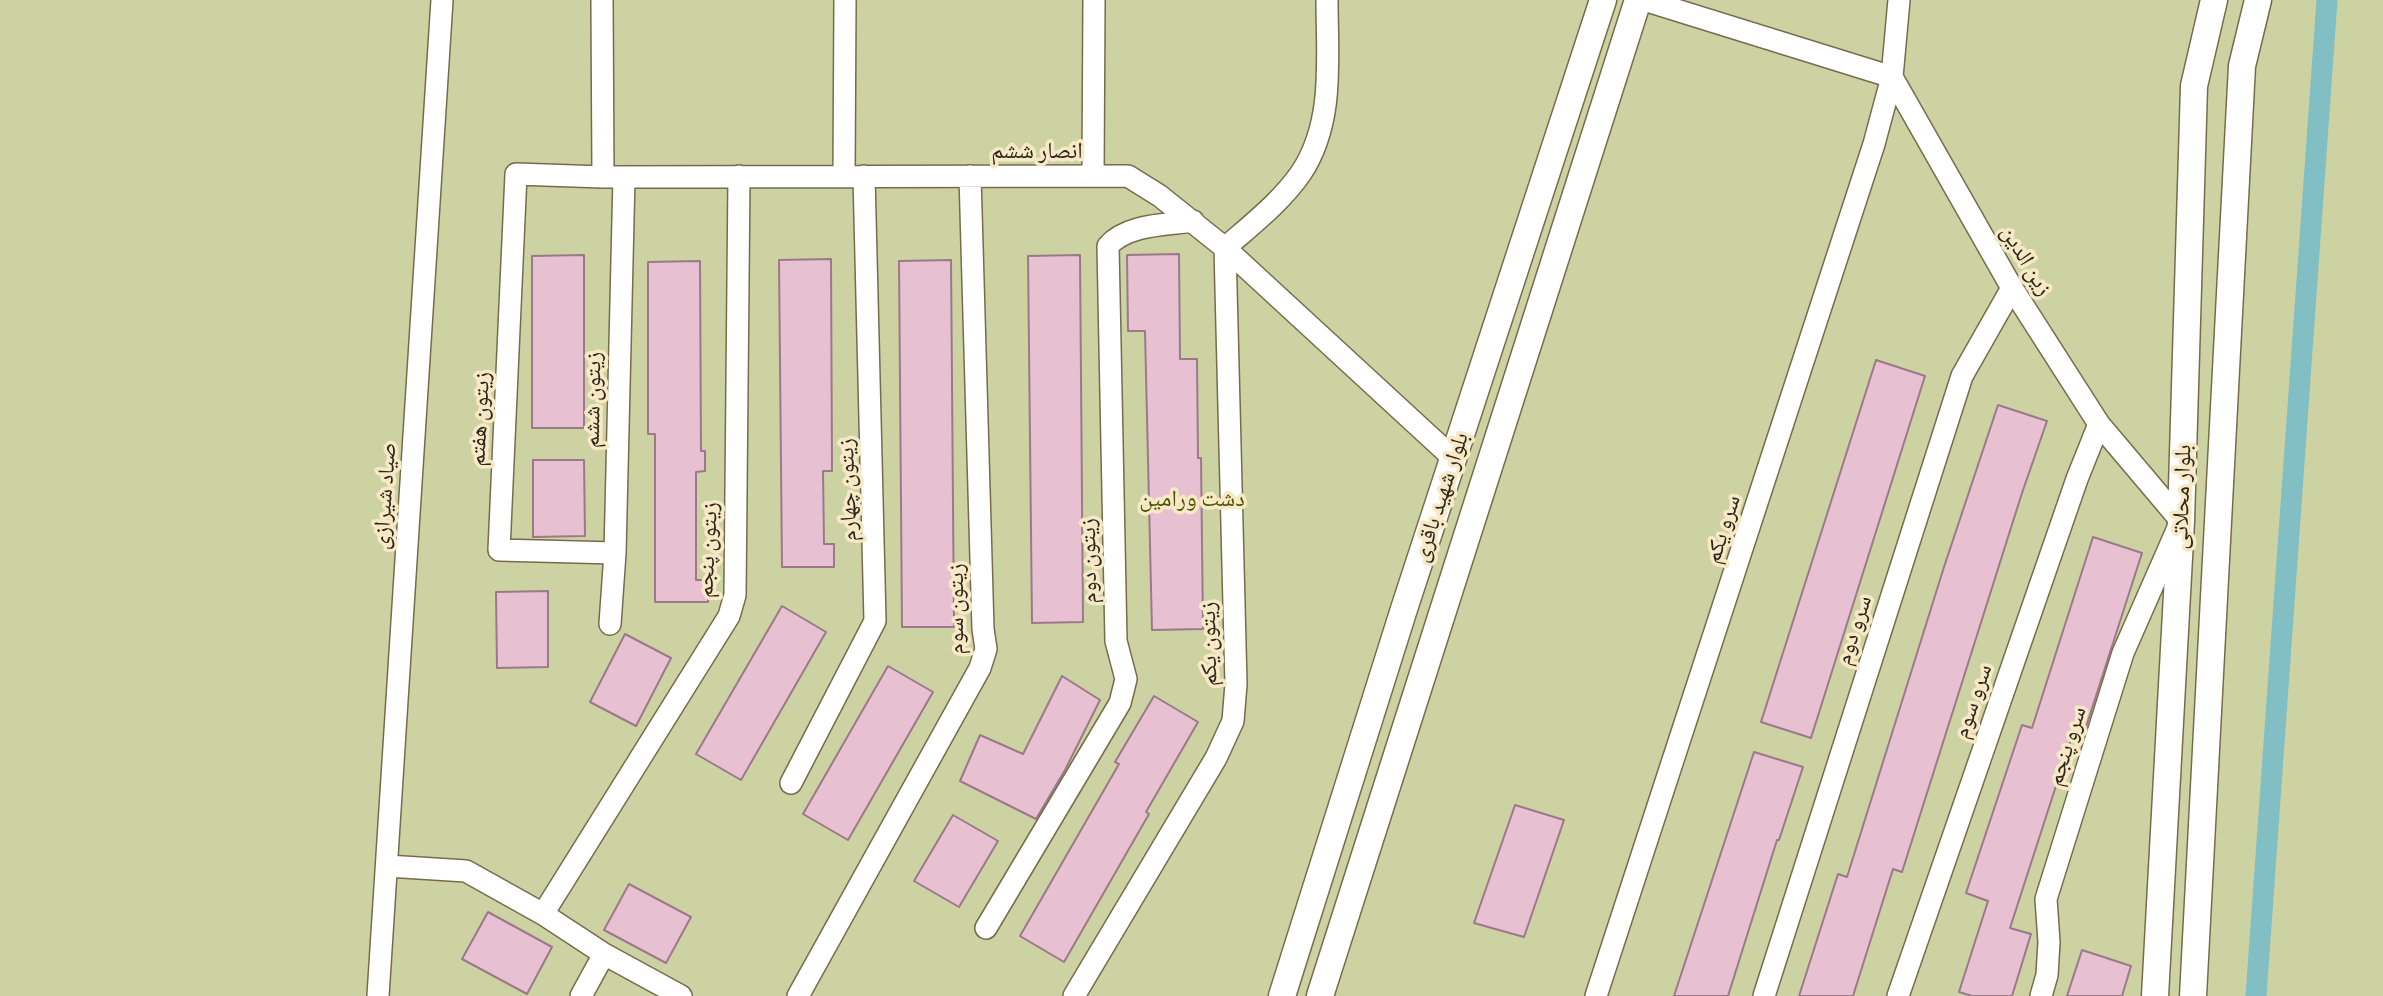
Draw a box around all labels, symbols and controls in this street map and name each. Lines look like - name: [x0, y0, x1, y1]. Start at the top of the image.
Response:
- street label: انصار ششم: [991, 136, 1083, 164]
- street label: زین الدین: [1995, 220, 2059, 300]
- street label: زیتون ششم: [577, 352, 607, 448]
- street label: زیتون هفتم: [463, 371, 495, 467]
- street label: بلوار شهید باقری: [1406, 429, 1474, 565]
- street label: زیتون چهارم: [831, 438, 863, 542]
- street label: صیاد شیرازی: [366, 441, 402, 551]
- street label: بلوار محلاتی: [2165, 444, 2197, 550]
- park label: دشت ورامین: [1139, 484, 1245, 512]
- street label: سرو یکم: [1698, 491, 1746, 567]
- street label: زیتون پنجم: [691, 501, 723, 599]
- street label: زیتون دوم: [1073, 518, 1103, 604]
- street label: زیتون سوم: [941, 563, 969, 655]
- street label: سرو دوم: [1829, 592, 1877, 668]
- street label: زیتون یکم: [1193, 602, 1223, 686]
- street label: سرو سوم: [1946, 660, 1998, 742]
- street label: سرو پنجم: [2040, 703, 2092, 789]

